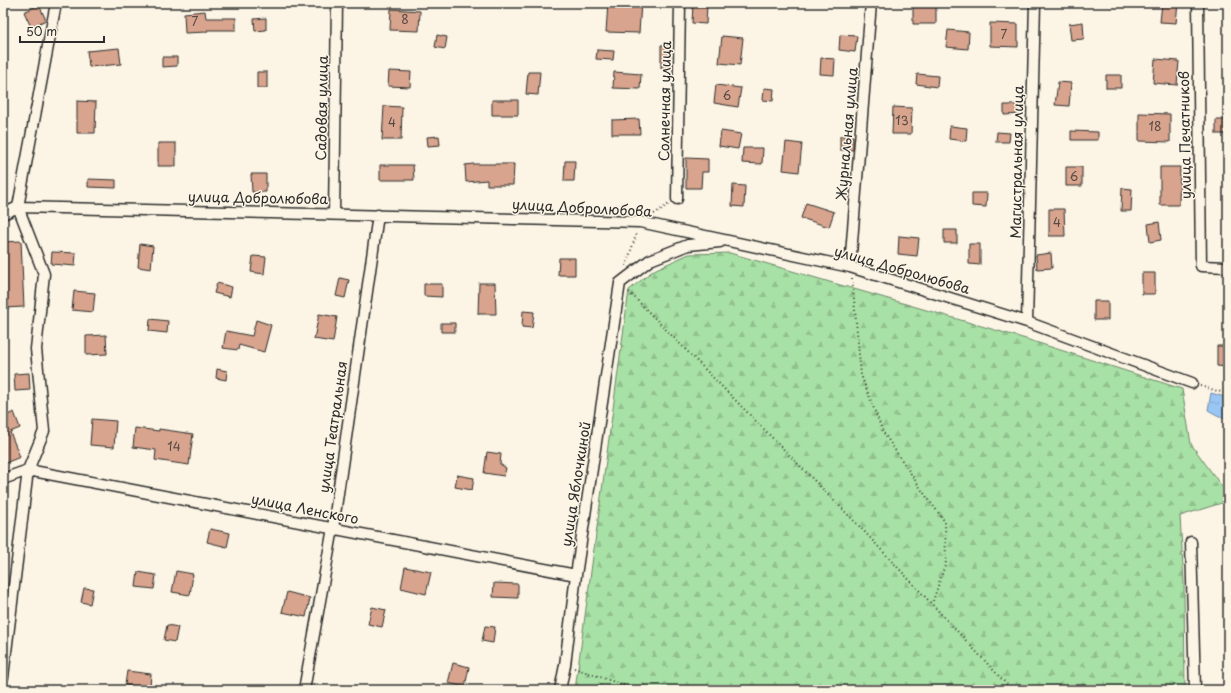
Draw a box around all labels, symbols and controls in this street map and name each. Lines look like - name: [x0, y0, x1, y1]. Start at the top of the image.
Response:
- house number: 8: [401, 10, 409, 28]
- house number: 7: [192, 12, 199, 30]
- scale bar: [20, 18, 104, 44]
- text: 50 m: [26, 22, 57, 40]
- house number: 7: [1001, 25, 1008, 43]
- street label: Солнечная улица: [653, 40, 676, 161]
- street label: Садовая улица: [310, 55, 333, 161]
- street label: Журнальная улица: [830, 66, 863, 201]
- street label: улица Печатников: [1173, 71, 1196, 199]
- street label: Магистральная улица: [1005, 85, 1028, 239]
- house number: 6: [723, 86, 731, 104]
- house number: 13: [895, 111, 909, 129]
- house number: 4: [388, 113, 396, 131]
- house number: 18: [1149, 117, 1161, 135]
- house number: 6: [1070, 167, 1078, 185]
- street label: улица Добролюбова: [188, 186, 329, 209]
- street label: улица Добролюбова: [511, 193, 653, 222]
- house number: 4: [1053, 213, 1061, 231]
- street label: улица Добролюбова: [832, 240, 973, 299]
- street label: улица Театральная: [313, 360, 352, 494]
- street label: улица Яблочкиной: [555, 420, 596, 548]
- house number: 14: [167, 437, 181, 455]
- street label: улица Ленского: [250, 488, 361, 529]

